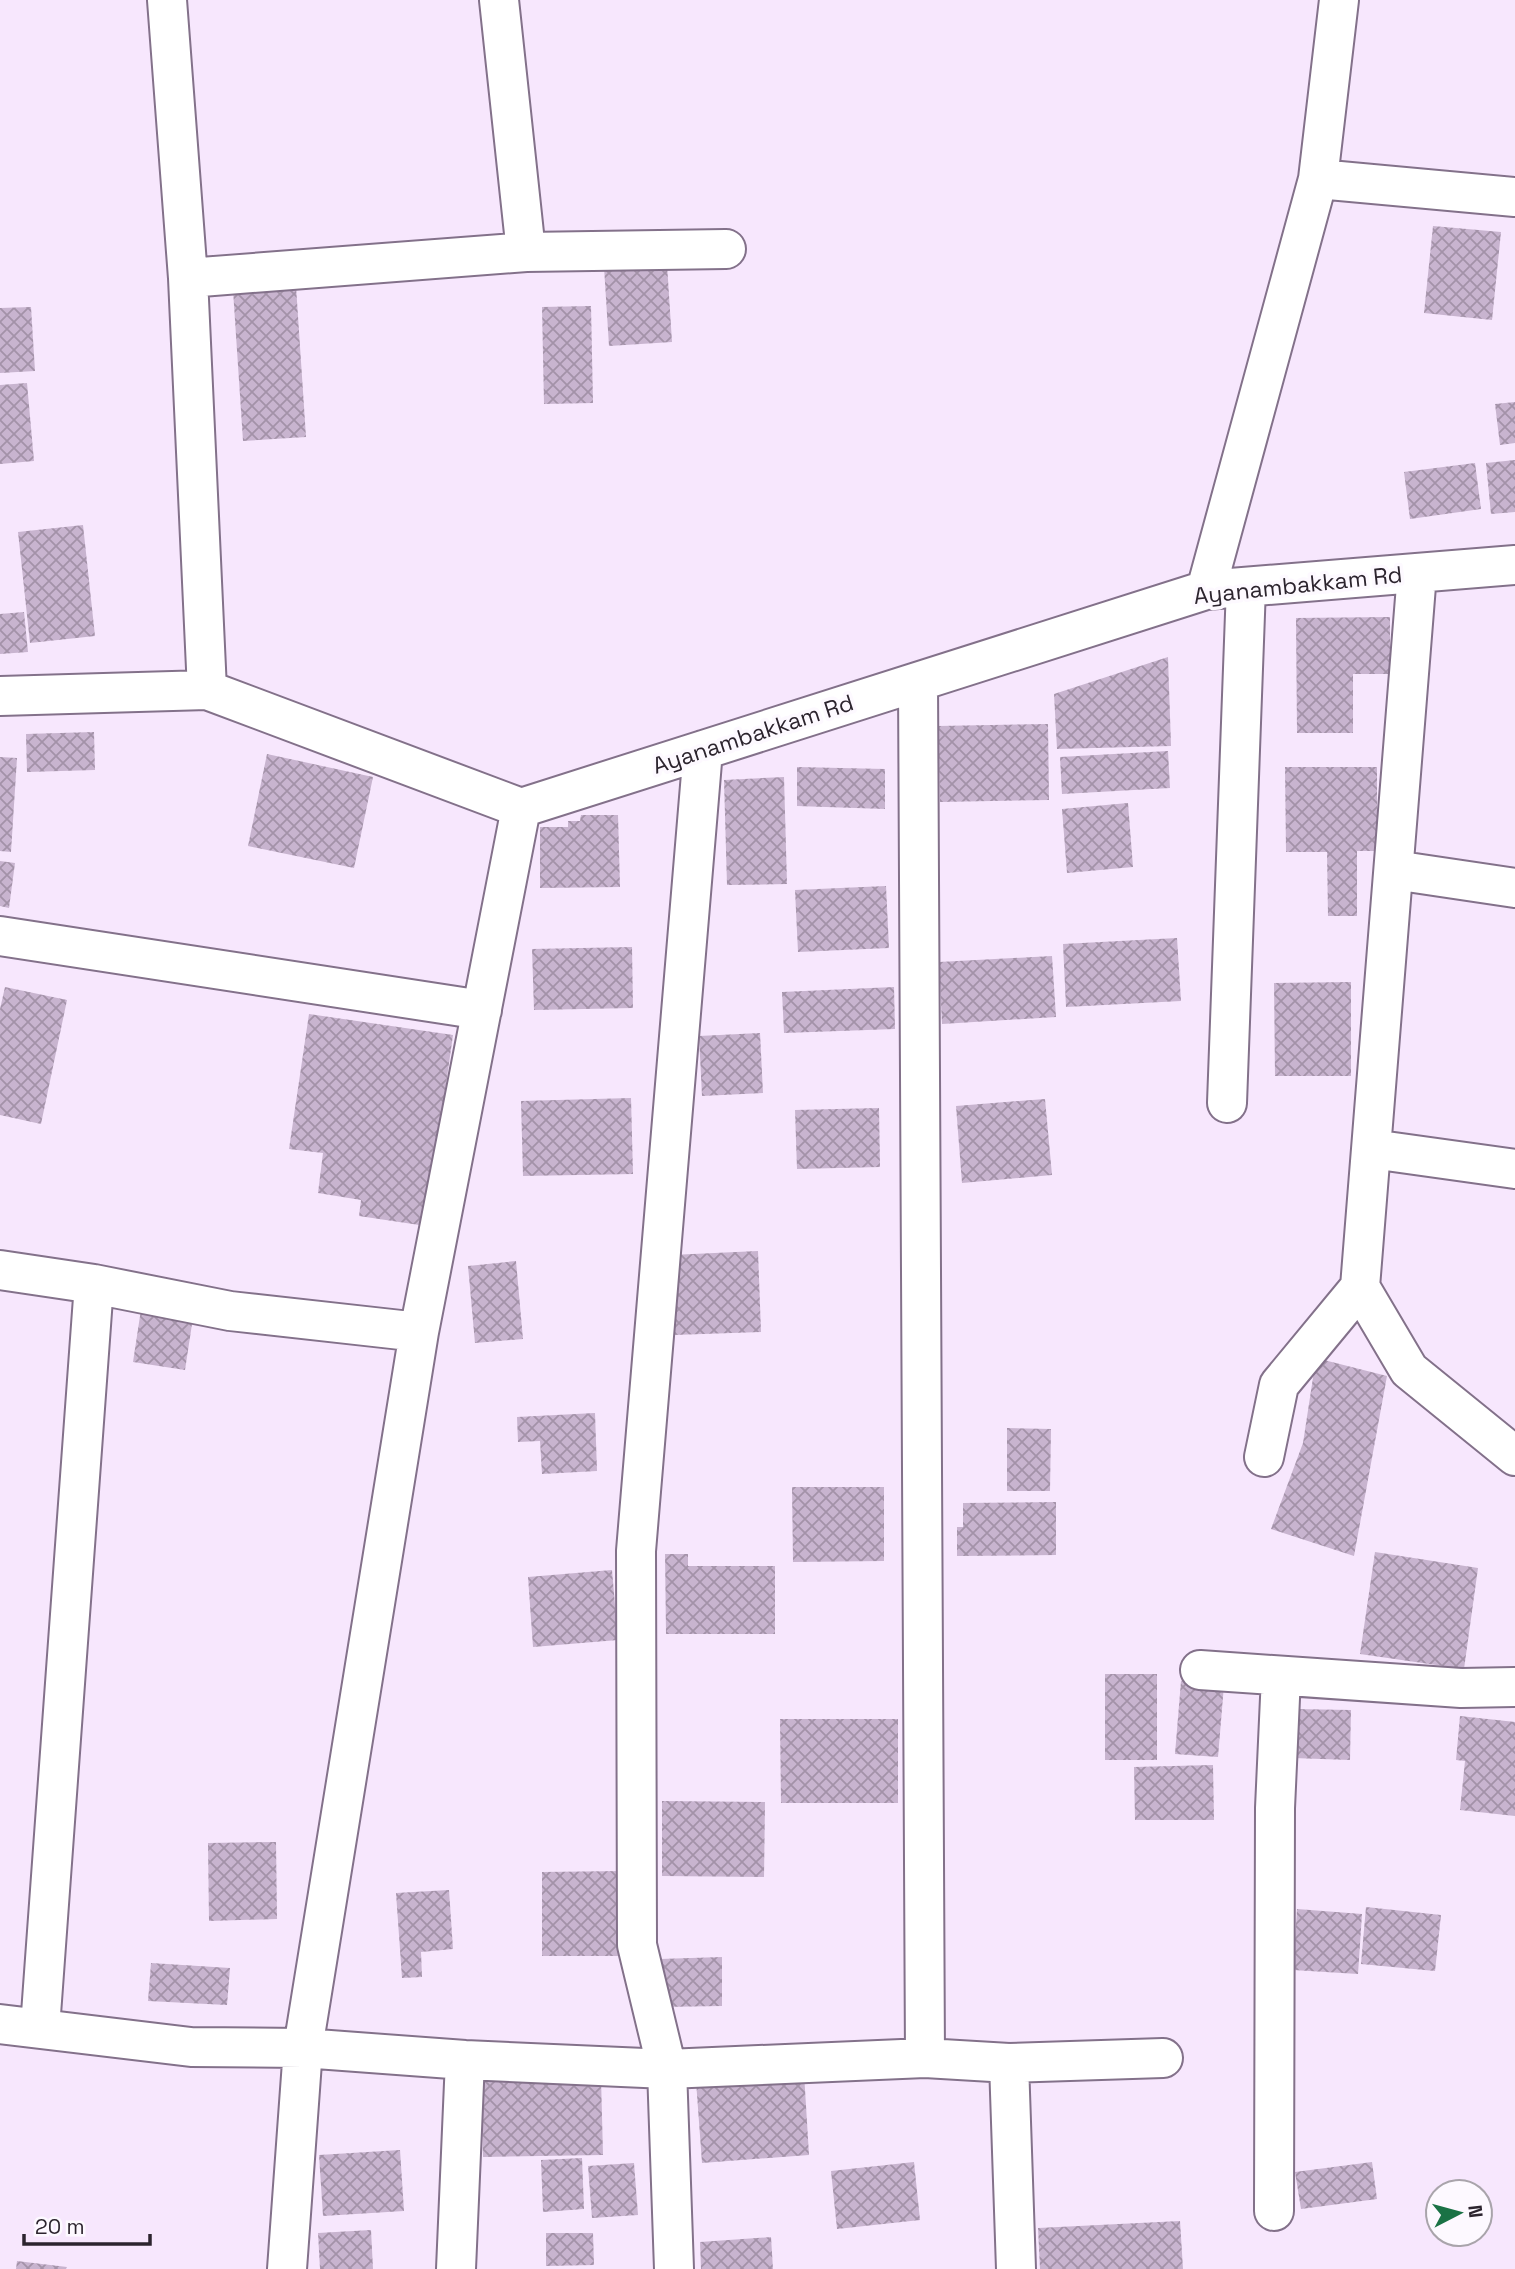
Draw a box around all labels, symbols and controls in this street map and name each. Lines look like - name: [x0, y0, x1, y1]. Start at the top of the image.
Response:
- street label: Ayanambakkam Rd: [1192, 559, 1404, 611]
- street label: Ayanambakkam Rd: [649, 687, 857, 781]
- north arrow: [1424, 2178, 1494, 2248]
- scale bar: [24, 2202, 150, 2246]
- text: N: [1462, 2204, 1489, 2219]
- text: 20 m: [35, 2213, 85, 2240]

